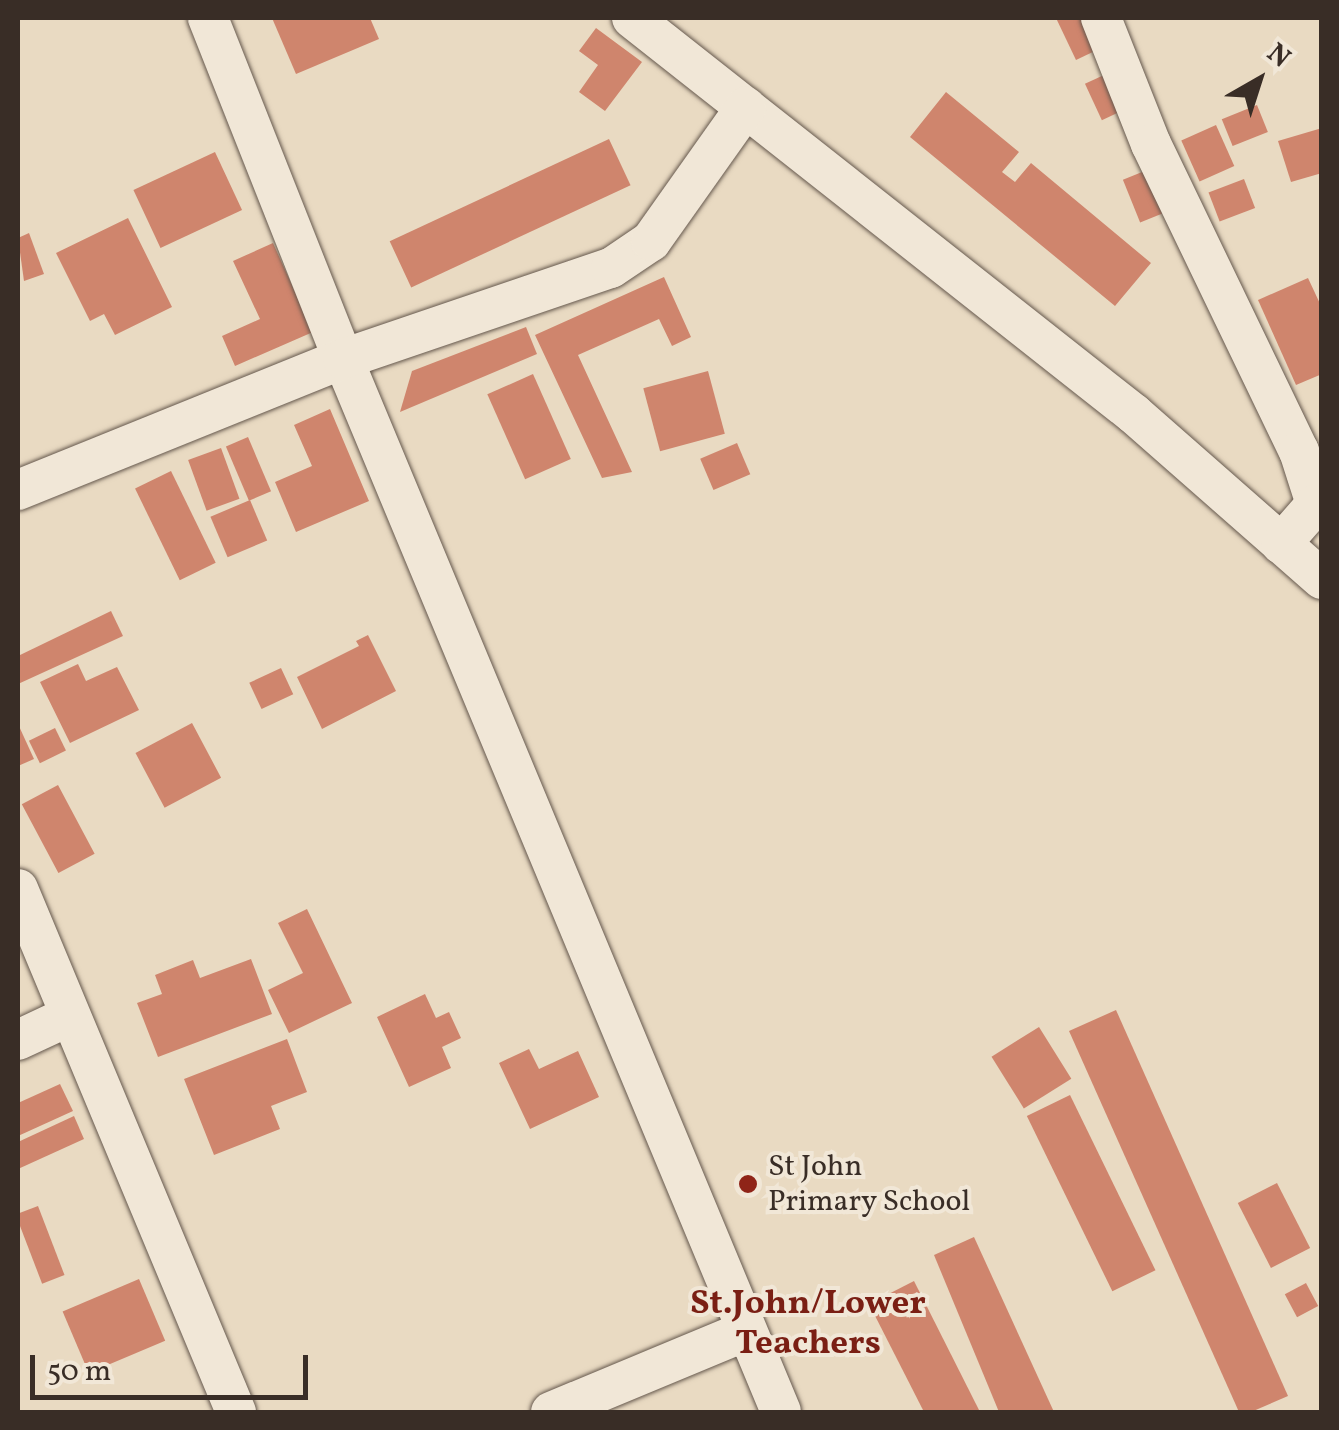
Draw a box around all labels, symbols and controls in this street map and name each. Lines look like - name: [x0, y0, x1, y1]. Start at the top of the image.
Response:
- north arrow: [1209, 30, 1309, 130]
- text: N: [1258, 35, 1298, 78]
- place label: St John Primary School: [768, 1149, 971, 1220]
- marker: St John Primary School: [737, 1173, 759, 1195]
- district label: St.John/Lower Teachers: [690, 1283, 926, 1365]
- scale bar: [35, 1335, 312, 1397]
- text: 50 m: [47, 1351, 111, 1393]

